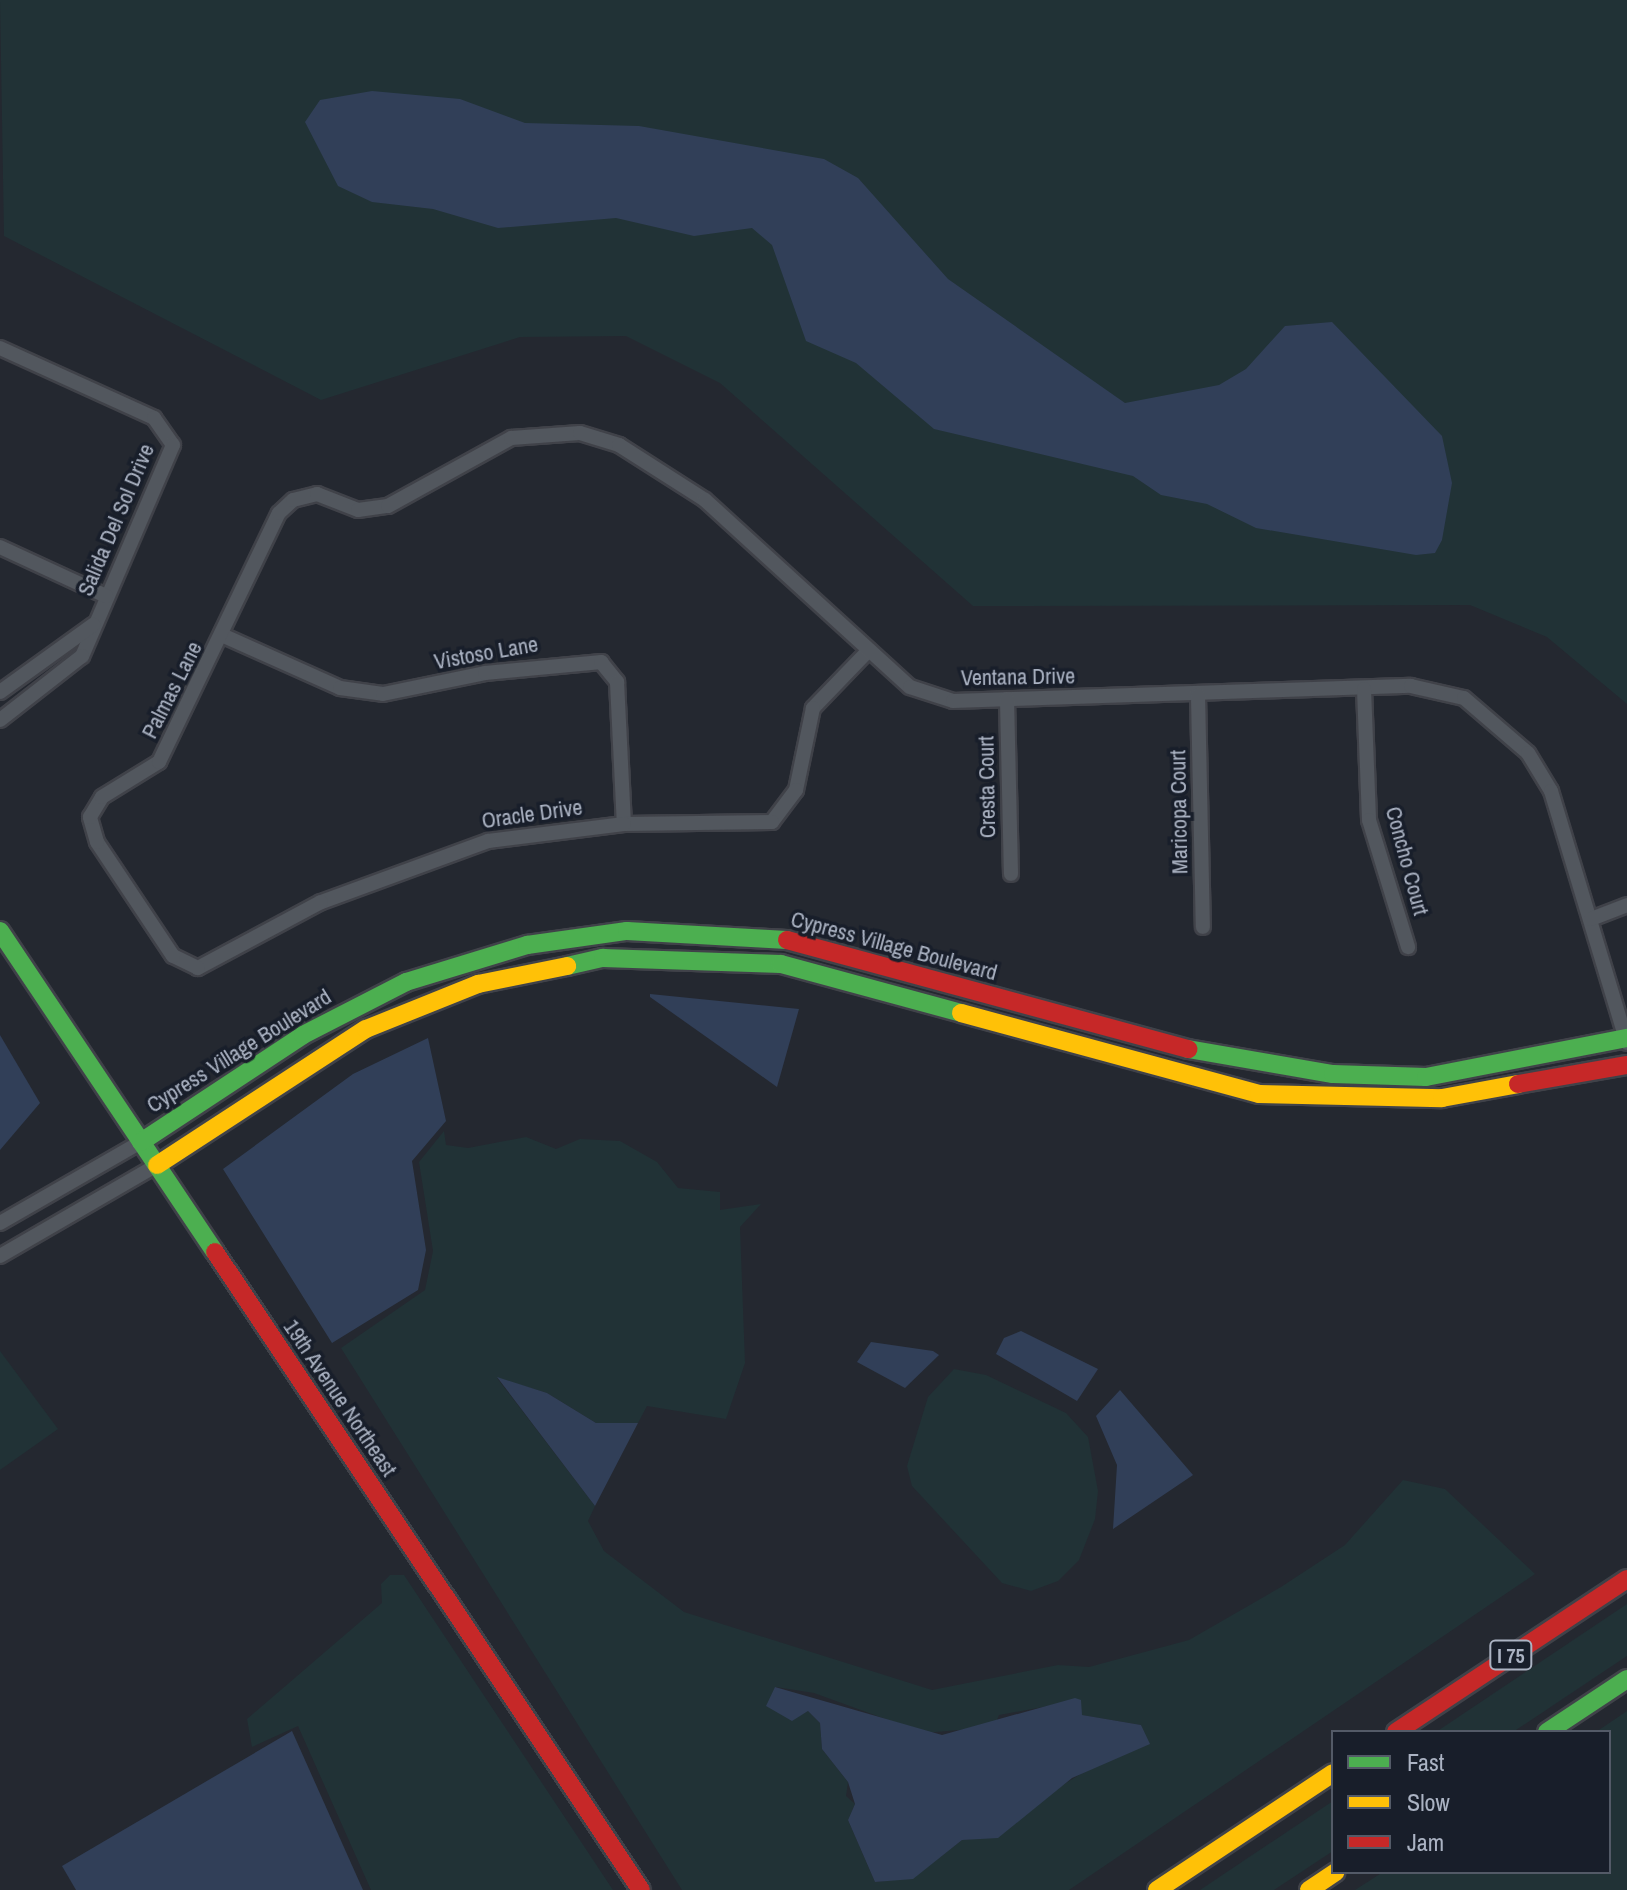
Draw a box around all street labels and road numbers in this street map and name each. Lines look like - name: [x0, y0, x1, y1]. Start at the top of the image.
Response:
- street label: Salida Del Sol Drive: [72, 440, 160, 600]
- street label: Vistoso Lane: [432, 631, 540, 675]
- street label: Palmas Lane: [136, 637, 208, 743]
- street label: Ventana Drive: [961, 663, 1075, 691]
- street label: Cresta Court: [973, 736, 1001, 838]
- street label: Maricopa Court: [1165, 750, 1193, 874]
- street label: Oracle Drive: [480, 794, 584, 834]
- street label: Concho Court: [1380, 804, 1434, 918]
- street label: Cypress Village Boulevard: [788, 906, 1000, 986]
- street label: Cypress Village Boulevard: [142, 984, 336, 1118]
- street label: 19th Avenue Northeast: [278, 1314, 402, 1482]
- road number: I 75: [1489, 1639, 1533, 1671]

